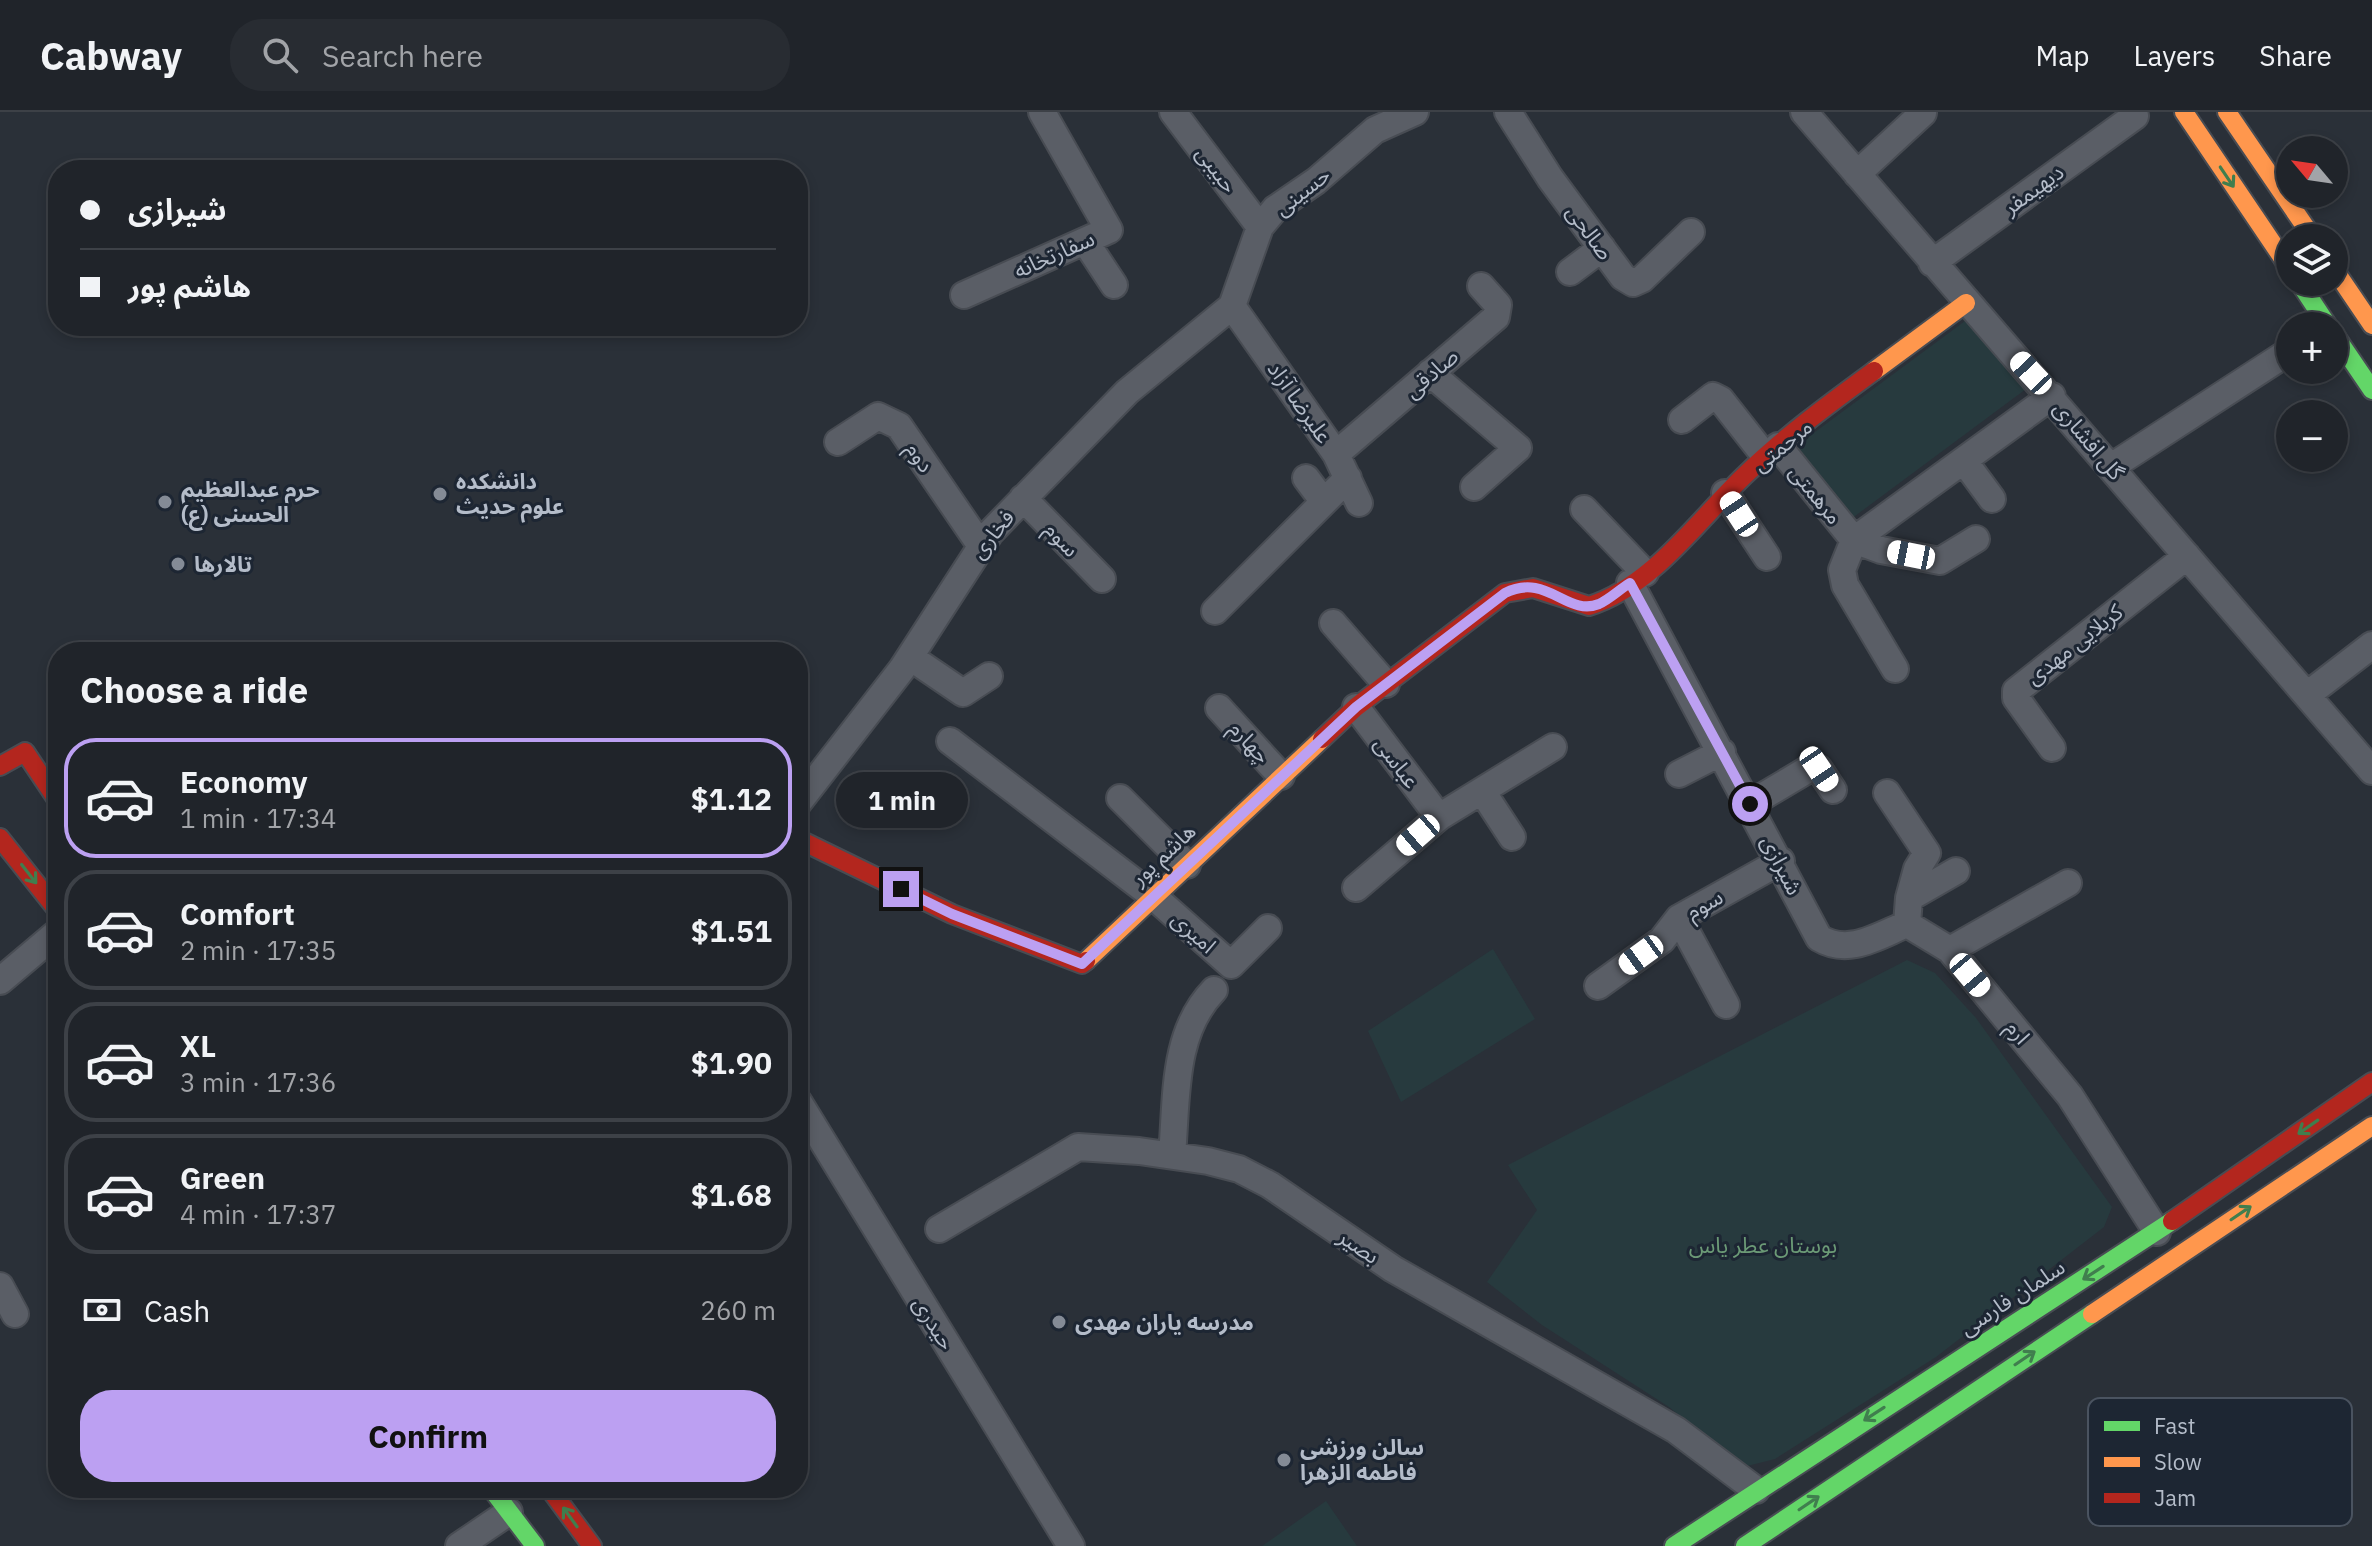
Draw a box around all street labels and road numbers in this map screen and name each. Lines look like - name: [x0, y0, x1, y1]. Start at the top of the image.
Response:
- street label: حبیبی: [1190, 139, 1245, 198]
- street label: دیهیمفر: [1996, 157, 2069, 221]
- street label: حسینی: [1268, 160, 1336, 222]
- street label: صالحی: [1560, 198, 1620, 265]
- street label: سفارتخانه: [1009, 223, 1099, 284]
- street label: صادقی: [1397, 341, 1464, 404]
- street label: علیرضا آزاد: [1262, 355, 1339, 448]
- street label: گل افشاری: [2048, 394, 2132, 486]
- street label: مرحمتی: [1746, 411, 1818, 478]
- street label: دوم: [897, 436, 941, 479]
- street label: مرهمتی: [1783, 458, 1849, 530]
- street label: فخاری: [963, 503, 1020, 564]
- street label: سوم: [1036, 515, 1086, 565]
- street label: کربلایی مهدی: [2019, 596, 2129, 691]
- street label: چهارم: [1221, 714, 1277, 771]
- street label: عباسی: [1368, 730, 1427, 794]
- street label: هاشم پور: [1123, 816, 1203, 894]
- street label: شیرازی: [1755, 830, 1810, 900]
- street label: سوم: [1680, 881, 1729, 928]
- street label: امیری: [1166, 904, 1223, 959]
- street label: ارم: [1998, 1014, 2037, 1052]
- street label: بصیر: [1332, 1221, 1386, 1270]
- street label: سلمان فارسی: [1953, 1252, 2070, 1342]
- street label: حیدری: [907, 1291, 962, 1355]

